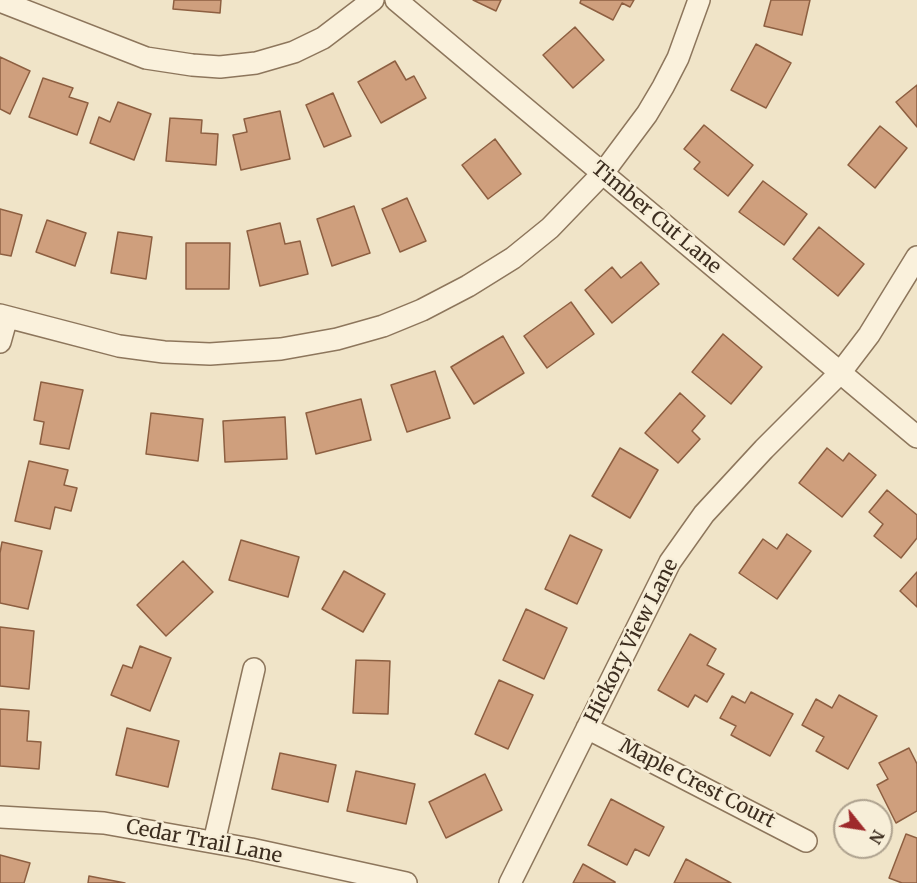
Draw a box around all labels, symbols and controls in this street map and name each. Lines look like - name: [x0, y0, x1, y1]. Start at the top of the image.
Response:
- street label: Timber Cut Lane: [586, 157, 726, 279]
- street label: Hickory View Lane: [580, 555, 684, 727]
- street label: Maple Crest Court: [615, 734, 779, 834]
- north arrow: [833, 799, 893, 859]
- street label: Cedar Trail Lane: [124, 815, 284, 869]
- text: N: [865, 827, 889, 847]

